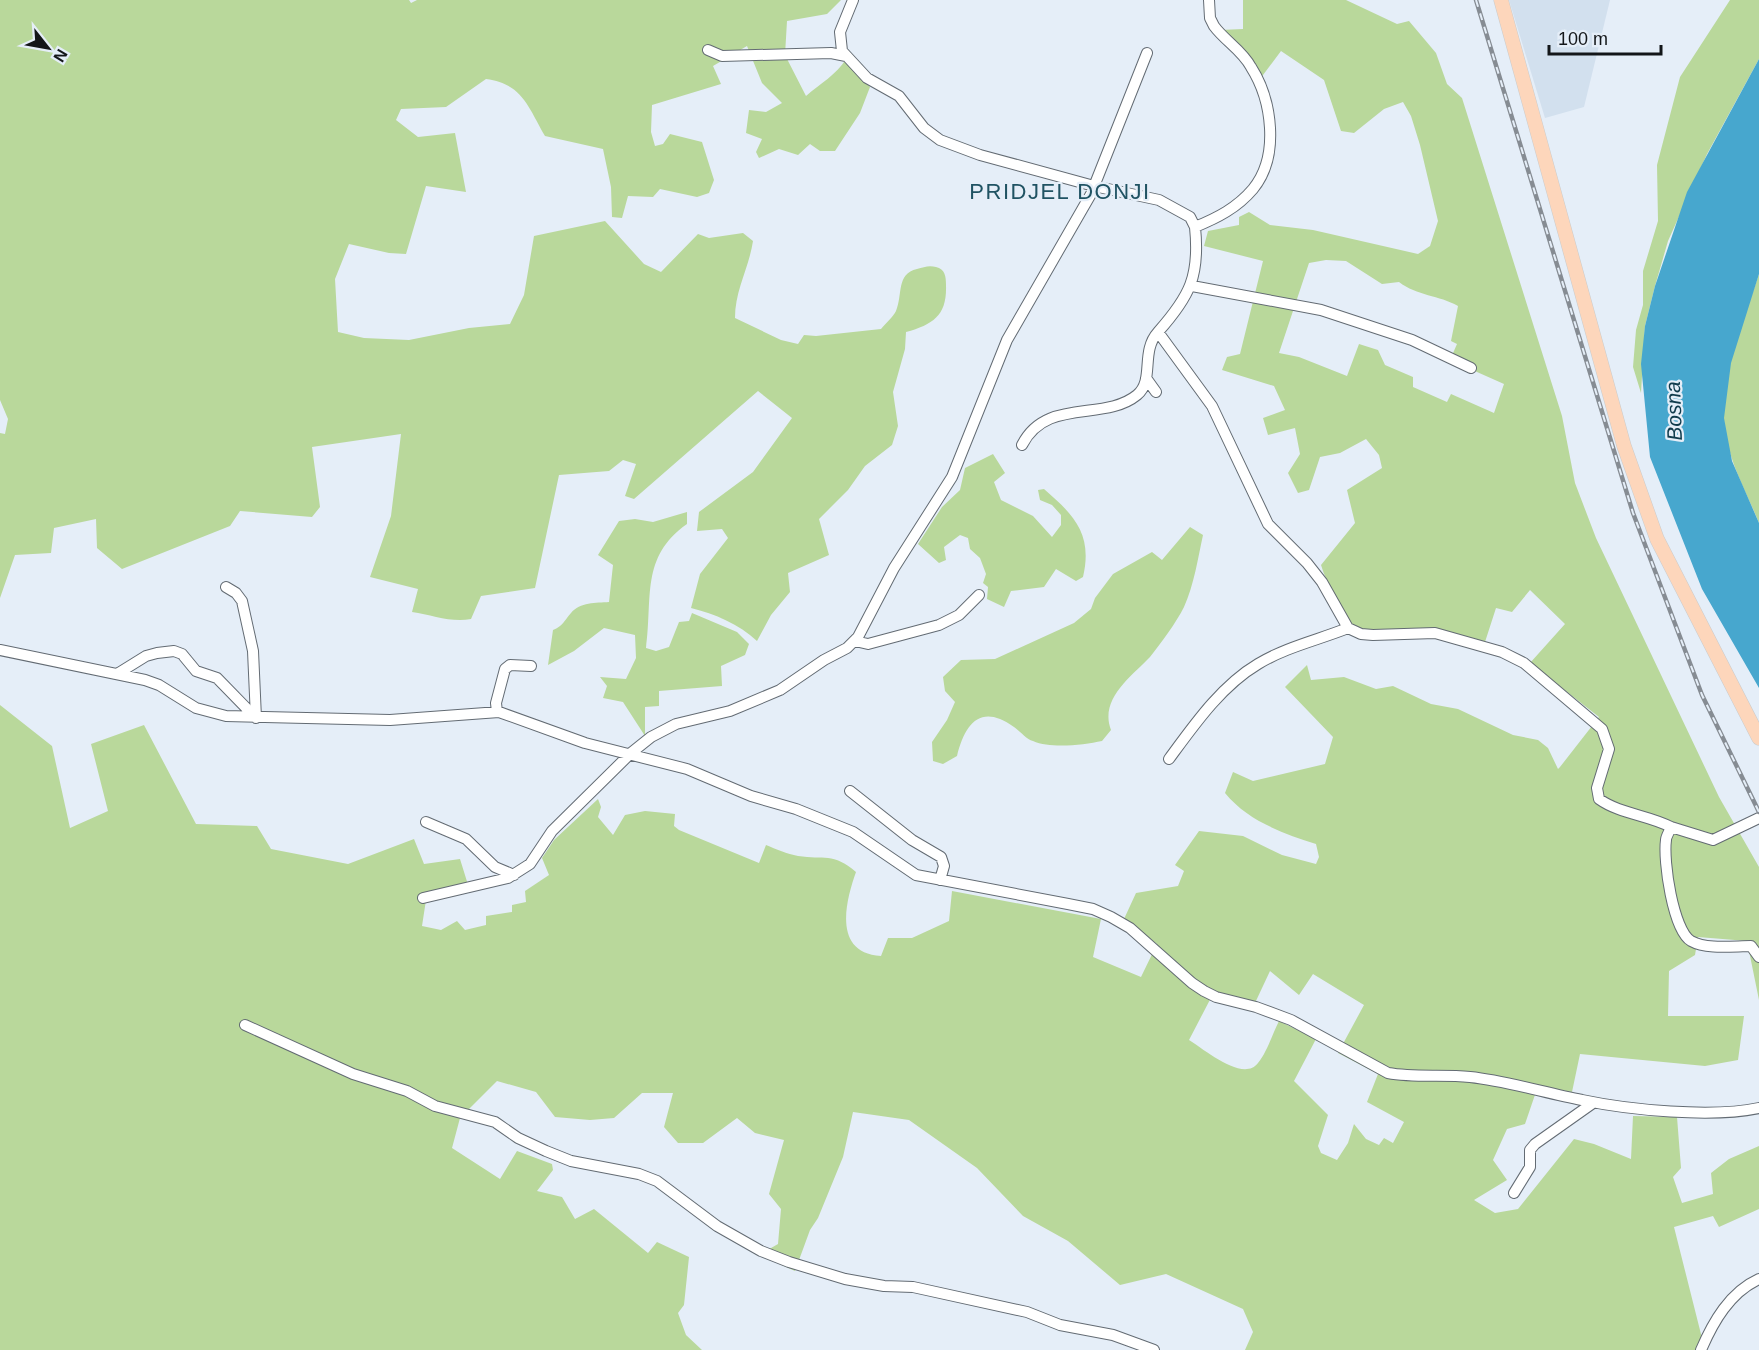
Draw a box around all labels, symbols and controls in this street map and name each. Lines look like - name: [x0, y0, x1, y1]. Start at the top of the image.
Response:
- north arrow: [18, 18, 78, 78]
- scale bar: [1549, 18, 1662, 56]
- text: 100 m: [1558, 29, 1608, 49]
- text: N: [50, 46, 71, 65]
- district label: PRIDJEL DONJI: [969, 179, 1151, 204]
- water label: Bosna: [1661, 381, 1686, 441]

